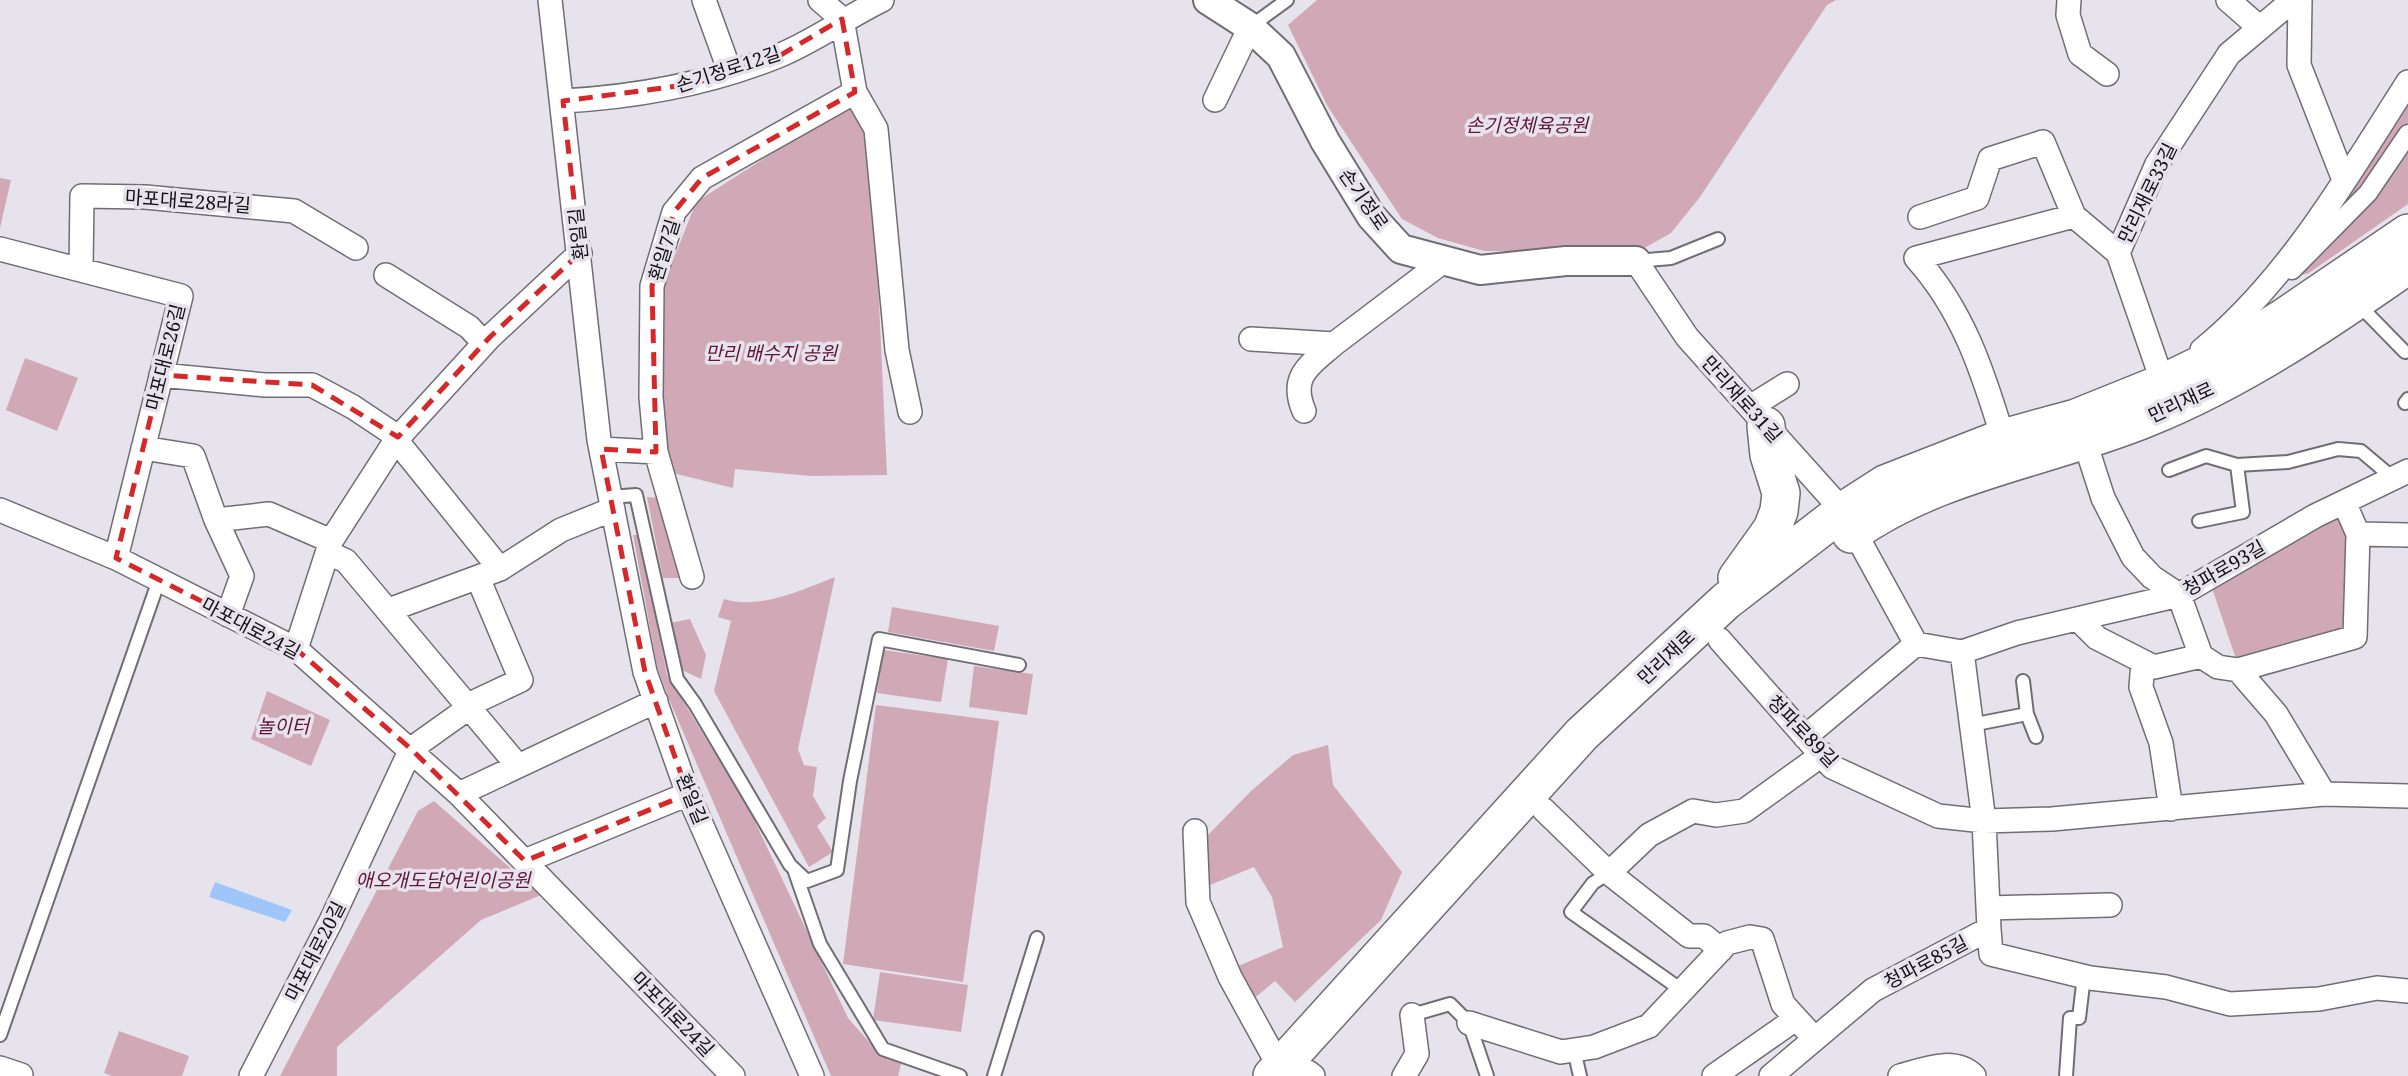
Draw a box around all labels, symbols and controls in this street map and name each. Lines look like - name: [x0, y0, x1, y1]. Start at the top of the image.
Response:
- street label: 손기정로12길: [672, 40, 784, 98]
- park label: 손기정체육공원: [1466, 112, 1590, 138]
- street label: 만리재로33길: [2111, 138, 2183, 248]
- street label: 손기정로: [1333, 163, 1395, 235]
- street label: 마포대로28라길: [124, 184, 252, 218]
- street label: 환일길: [562, 207, 594, 261]
- street label: 환일7길: [642, 216, 686, 284]
- street label: 마포대로26길: [139, 301, 191, 413]
- park label: 만리 배수지 공원: [705, 340, 839, 366]
- street label: 만리재로31길: [1696, 350, 1788, 448]
- street label: 만리재로: [2144, 375, 2218, 429]
- street label: 청파로93길: [2178, 534, 2270, 602]
- street label: 마포대로24길: [197, 591, 305, 665]
- street label: 만리재로: [1632, 624, 1700, 690]
- street label: 청파로89길: [1762, 689, 1844, 773]
- park label: 놀이터: [257, 713, 312, 739]
- street label: 환일길: [670, 770, 714, 828]
- park label: 애오개도담어린이공원: [356, 867, 532, 893]
- street label: 마포대로20길: [279, 897, 351, 1005]
- street label: 청파로85길: [1880, 929, 1972, 995]
- street label: 마포대로24길: [626, 966, 720, 1062]

